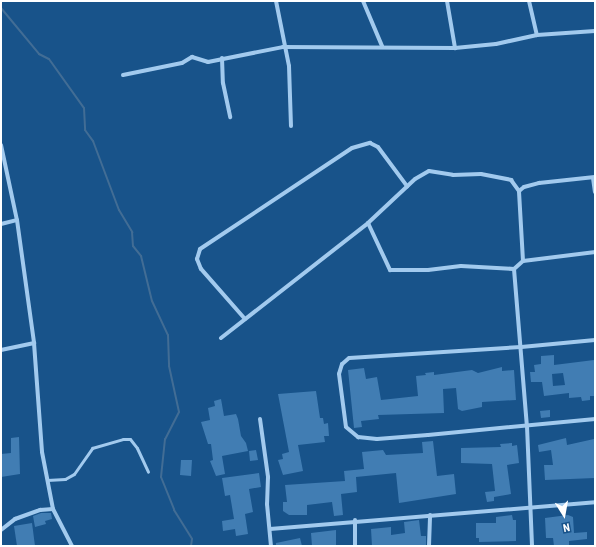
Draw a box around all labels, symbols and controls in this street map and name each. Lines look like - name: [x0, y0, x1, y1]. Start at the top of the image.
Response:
- north arrow: [544, 495, 584, 535]
- text: N: [562, 520, 571, 534]

